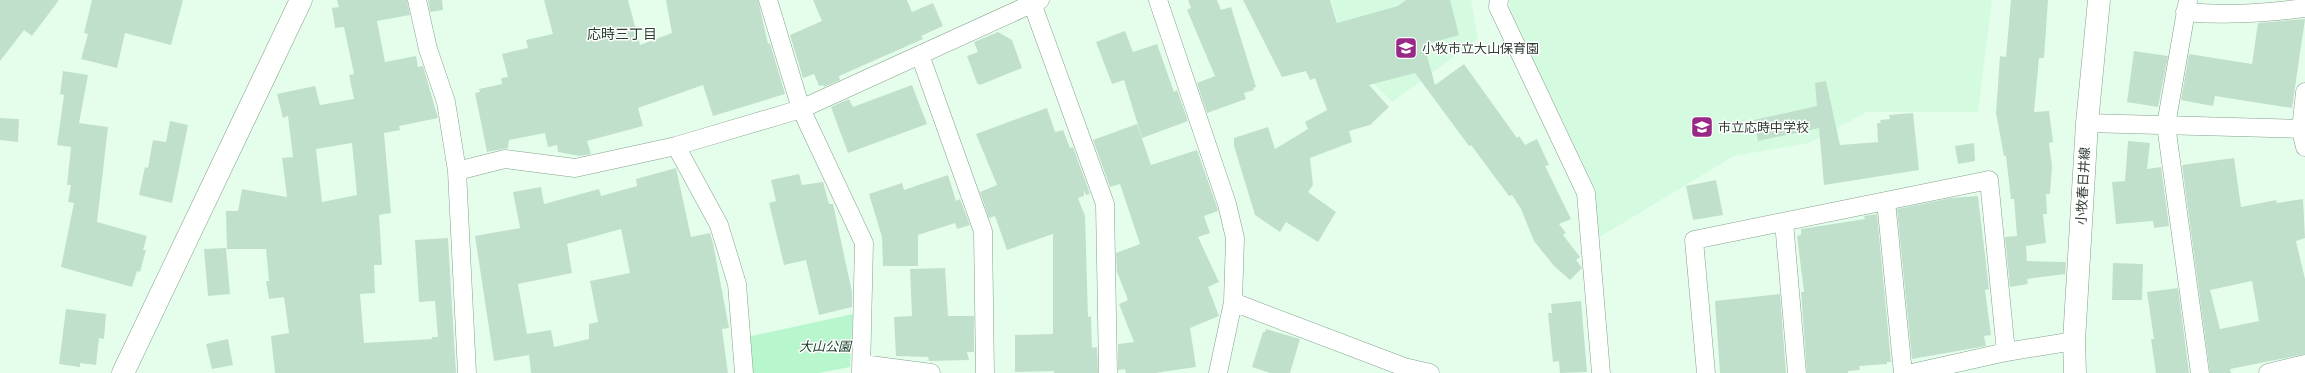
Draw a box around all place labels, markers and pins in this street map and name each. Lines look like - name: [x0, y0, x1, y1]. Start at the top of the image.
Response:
- school or university icon: 小牧市立大山保育園: [1393, 35, 1419, 61]
- place label: 小牧市立大山保育園: [1422, 41, 1539, 56]
- school or university icon: 市立応時中学校: [1689, 114, 1715, 140]
- place label: 市立応時中学校: [1718, 120, 1809, 135]

